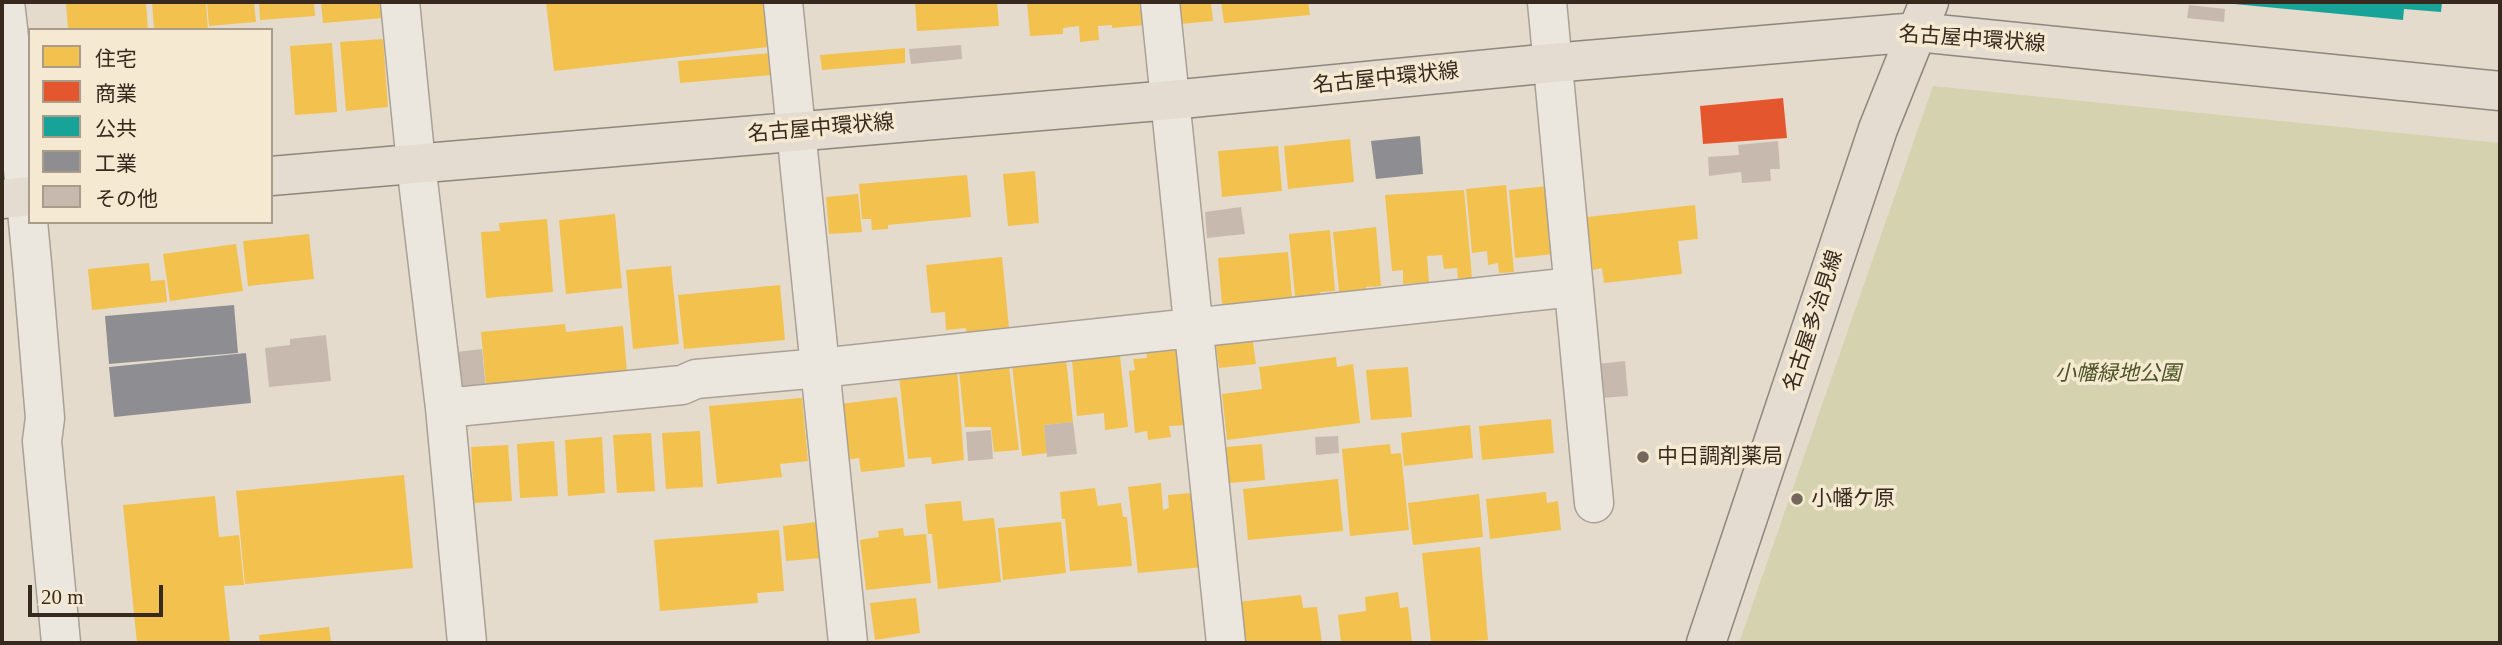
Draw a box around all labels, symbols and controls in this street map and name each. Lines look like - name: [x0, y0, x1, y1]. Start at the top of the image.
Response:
- street label: 名古屋中環状線: [1898, 22, 2046, 58]
- legend: [28, 28, 273, 224]
- text: 住宅: [95, 47, 137, 71]
- street label: 名古屋中環状線: [1312, 59, 1460, 99]
- text: 商業: [95, 82, 137, 106]
- street label: 名古屋中環状線: [747, 110, 895, 148]
- text: 公共: [95, 117, 137, 141]
- text: 工業: [95, 152, 137, 176]
- text: その他: [95, 187, 158, 211]
- street label: 名古屋多治見線: [1779, 247, 1849, 395]
- park label: 小幡緑地公園: [2055, 361, 2181, 387]
- place label: 中日調剤薬局: [1657, 444, 1783, 470]
- marker: 中日調剤薬局: [1635, 449, 1651, 465]
- place label: 小幡ケ原: [1811, 486, 1895, 512]
- marker: 小幡ケ原: [1789, 491, 1805, 507]
- scale bar: [32, 572, 166, 616]
- text: 20 m: [41, 585, 84, 609]

